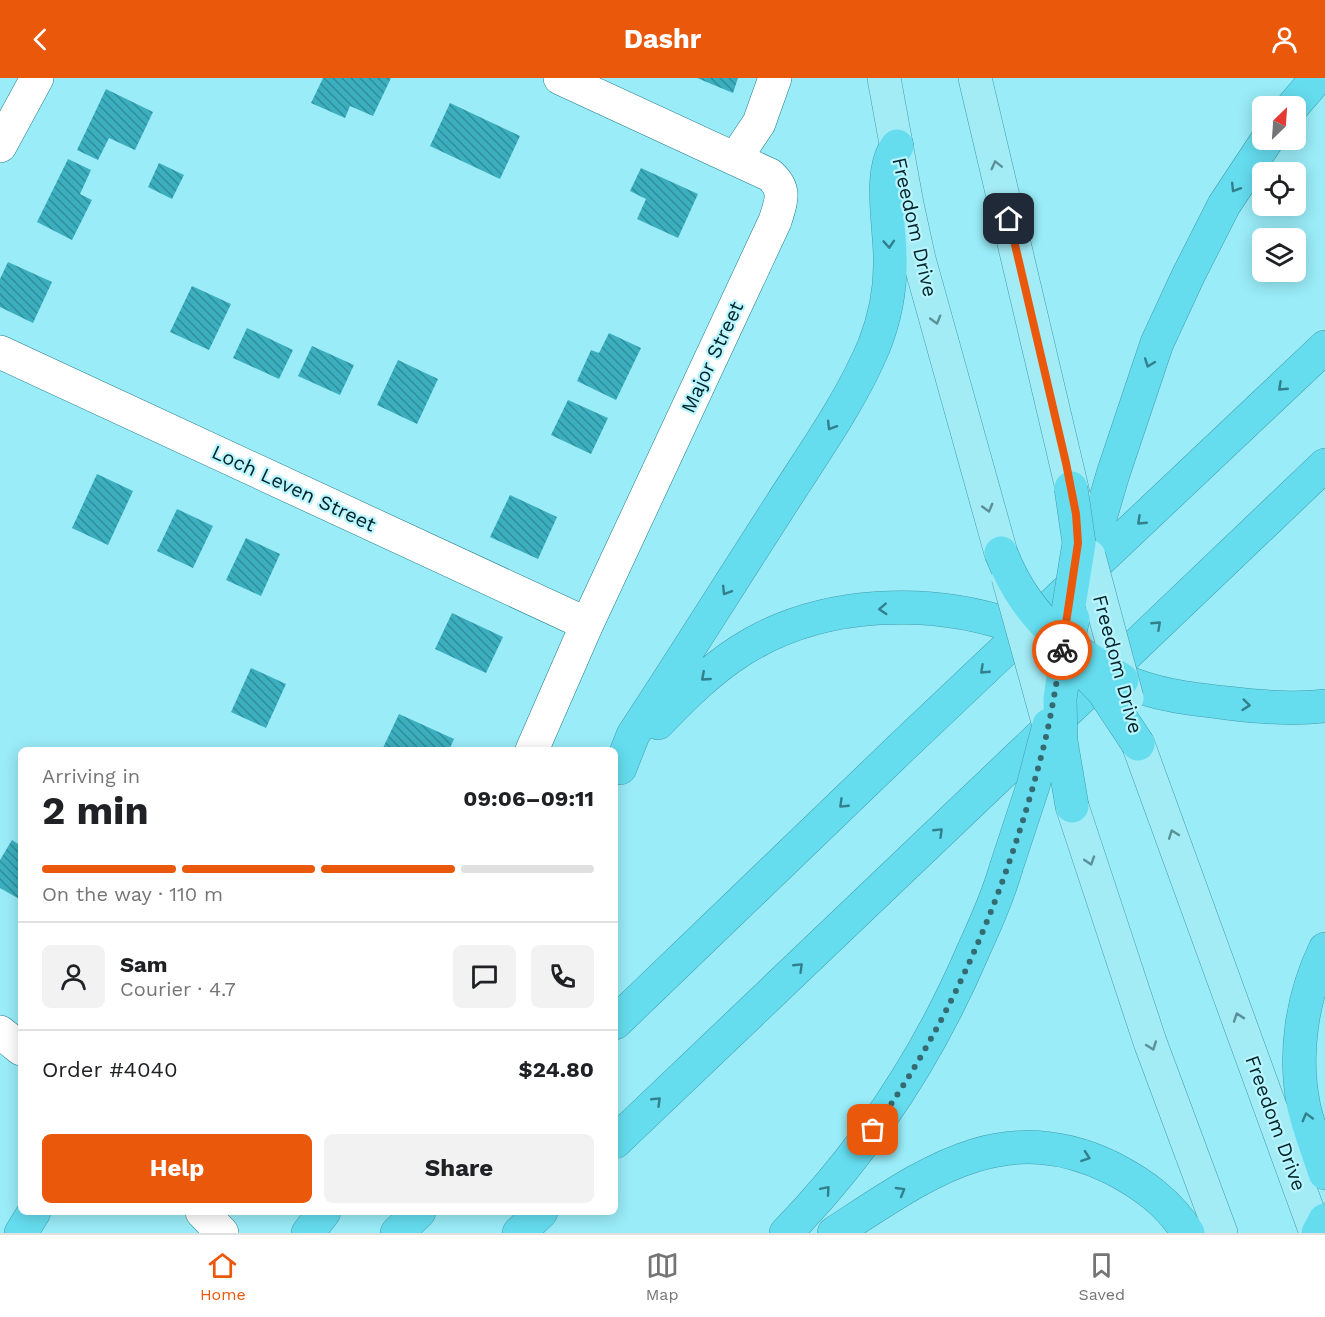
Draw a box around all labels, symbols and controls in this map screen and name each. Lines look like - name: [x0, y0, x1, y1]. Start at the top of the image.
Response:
- icon: back: [24, 23, 57, 56]
- text: Dashr: [624, 23, 701, 55]
- icon: person: [1268, 23, 1301, 56]
- north arrow: [1252, 96, 1306, 150]
- map controls: [1252, 96, 1306, 282]
- street label: Freedom Drive: [887, 155, 943, 299]
- one-way arrow: [990, 160, 1003, 170]
- button: locate: [1252, 162, 1306, 216]
- one-way arrow: [1230, 182, 1242, 192]
- pin: [983, 193, 1034, 244]
- icon: home: [992, 202, 1025, 235]
- button: layers: [1252, 228, 1306, 282]
- one-way arrow: [883, 240, 896, 249]
- street label: Major Street: [676, 297, 749, 417]
- one-way arrow: [929, 314, 941, 325]
- one-way arrow: [1144, 357, 1157, 368]
- one-way arrow: [1279, 380, 1289, 391]
- one-way arrow: [826, 420, 838, 430]
- street label: Loch Leven Street: [208, 439, 380, 537]
- one-way arrow: [981, 502, 993, 513]
- one-way arrow: [1137, 514, 1148, 525]
- one-way arrow: [722, 584, 733, 595]
- street label: Freedom Drive: [1088, 592, 1148, 736]
- one-way arrow: [879, 603, 888, 616]
- courier: [1032, 620, 1092, 680]
- one-way arrow: [1150, 622, 1161, 633]
- icon: bike: [1046, 634, 1079, 667]
- one-way arrow: [981, 663, 991, 674]
- one-way arrow: [701, 670, 712, 681]
- one-way arrow: [1241, 698, 1250, 711]
- text: Arriving in: [42, 764, 140, 788]
- text: 09:06–09:11: [463, 786, 594, 811]
- text: 2 min: [42, 788, 149, 833]
- one-way arrow: [839, 797, 849, 808]
- one-way arrow: [933, 828, 943, 839]
- one-way arrow: [1167, 829, 1180, 839]
- one-way arrow: [1083, 855, 1096, 866]
- text: On the way · 110 m: [42, 882, 223, 906]
- button: person: [42, 945, 105, 1008]
- button: chat: [453, 945, 516, 1008]
- button: phone: [531, 945, 594, 1008]
- text: Sam: [120, 952, 168, 977]
- one-way arrow: [791, 963, 802, 974]
- text: Courier · 4.7: [120, 977, 236, 1001]
- one-way arrow: [1233, 1012, 1246, 1023]
- one-way arrow: [1144, 1040, 1157, 1051]
- street label: Freedom Drive: [1240, 1052, 1312, 1194]
- text: Order #4040: [42, 1057, 178, 1082]
- text: $24.80: [519, 1057, 594, 1082]
- one-way arrow: [651, 1097, 661, 1108]
- pin: [847, 1104, 898, 1155]
- icon: bag: [856, 1113, 889, 1146]
- one-way arrow: [1302, 1113, 1314, 1123]
- button: Help: [42, 1134, 312, 1203]
- button: Share: [324, 1134, 594, 1203]
- one-way arrow: [1080, 1150, 1091, 1163]
- one-way arrow: [819, 1186, 830, 1196]
- one-way arrow: [895, 1186, 905, 1198]
- tab: Home: [200, 1249, 246, 1304]
- tab: Map: [646, 1249, 679, 1304]
- tab: Saved: [1079, 1249, 1125, 1304]

